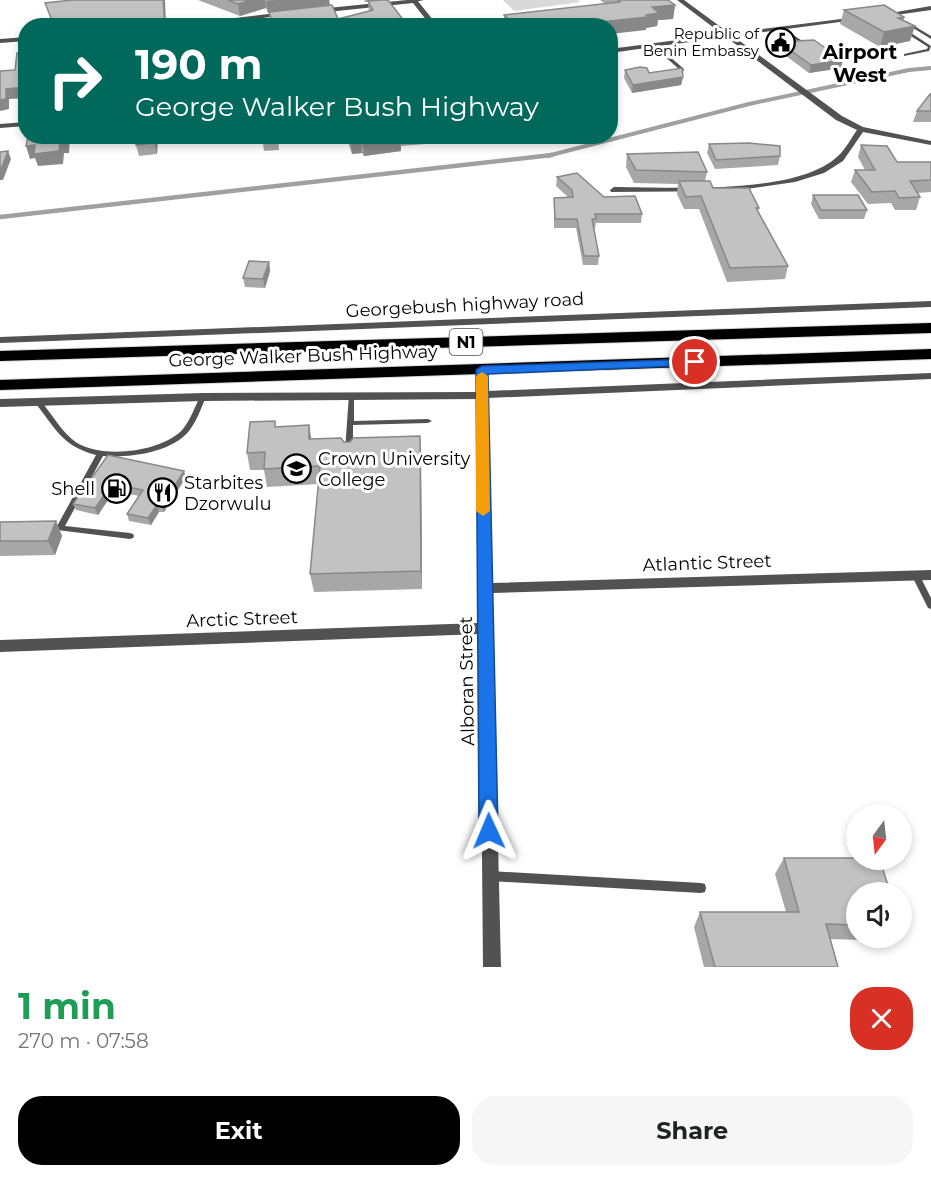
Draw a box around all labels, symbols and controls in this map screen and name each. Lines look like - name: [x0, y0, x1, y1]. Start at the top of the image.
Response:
- place label: Republic of Benin Embassy: [643, 24, 760, 60]
- public building icon: Republic of Benin Embassy: [764, 27, 796, 59]
- text: 190 m: [135, 38, 263, 90]
- district label: Airport West: [822, 40, 897, 87]
- icon: right: [36, 42, 114, 120]
- text: George Walker Bush Highway: [135, 90, 539, 123]
- street label: Georgebush highway road: [345, 288, 585, 322]
- road number: N1: [450, 329, 482, 355]
- pin: [669, 336, 720, 387]
- street label: George Walker Bush Highway: [168, 340, 438, 372]
- icon: arrive: [678, 345, 711, 378]
- place label: Crown University College: [318, 448, 470, 491]
- school or university icon: Crown University College: [281, 453, 313, 485]
- place label: Starbites Dzorwulu: [184, 472, 272, 515]
- fuel station icon: Shell: [100, 473, 132, 505]
- restaurant icon: Starbites Dzorwulu: [147, 477, 179, 509]
- place label: Shell: [51, 478, 95, 500]
- street label: Atlantic Street: [642, 550, 772, 576]
- street label: Arctic Street: [186, 606, 298, 632]
- street label: Alboran Street: [455, 616, 479, 746]
- position arrow: [457, 799, 521, 863]
- north arrow: [846, 804, 912, 870]
- map controls: [846, 804, 912, 948]
- button: sound: [846, 882, 912, 948]
- text: 1 min: [18, 984, 116, 1028]
- button: close: [850, 987, 913, 1050]
- text: 270 m · 07:58: [18, 1029, 149, 1053]
- button: Exit: [18, 1096, 460, 1165]
- button: Share: [472, 1096, 913, 1165]

